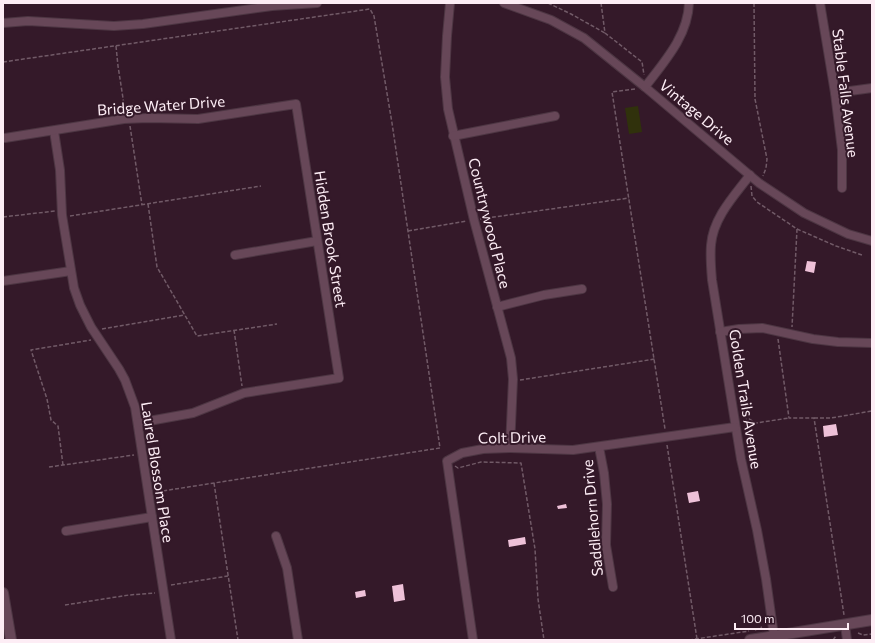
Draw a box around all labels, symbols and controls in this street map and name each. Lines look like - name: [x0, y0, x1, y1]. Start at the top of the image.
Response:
- street label: Stable Falls Avenue: [829, 28, 863, 158]
- street label: Vintage Drive: [656, 76, 738, 148]
- street label: Bridge Water Drive: [96, 92, 226, 118]
- street label: Countrywood Place: [465, 156, 515, 290]
- street label: Hidden Brook Street: [311, 169, 351, 309]
- street label: Golden Trails Avenue: [726, 328, 766, 470]
- street label: Laurel Blossom Place: [138, 400, 178, 544]
- street label: Colt Drive: [478, 427, 546, 447]
- street label: Saddlehorn Drive: [578, 459, 606, 577]
- scale bar: [735, 605, 848, 631]
- text: 100 m: [741, 611, 775, 625]

